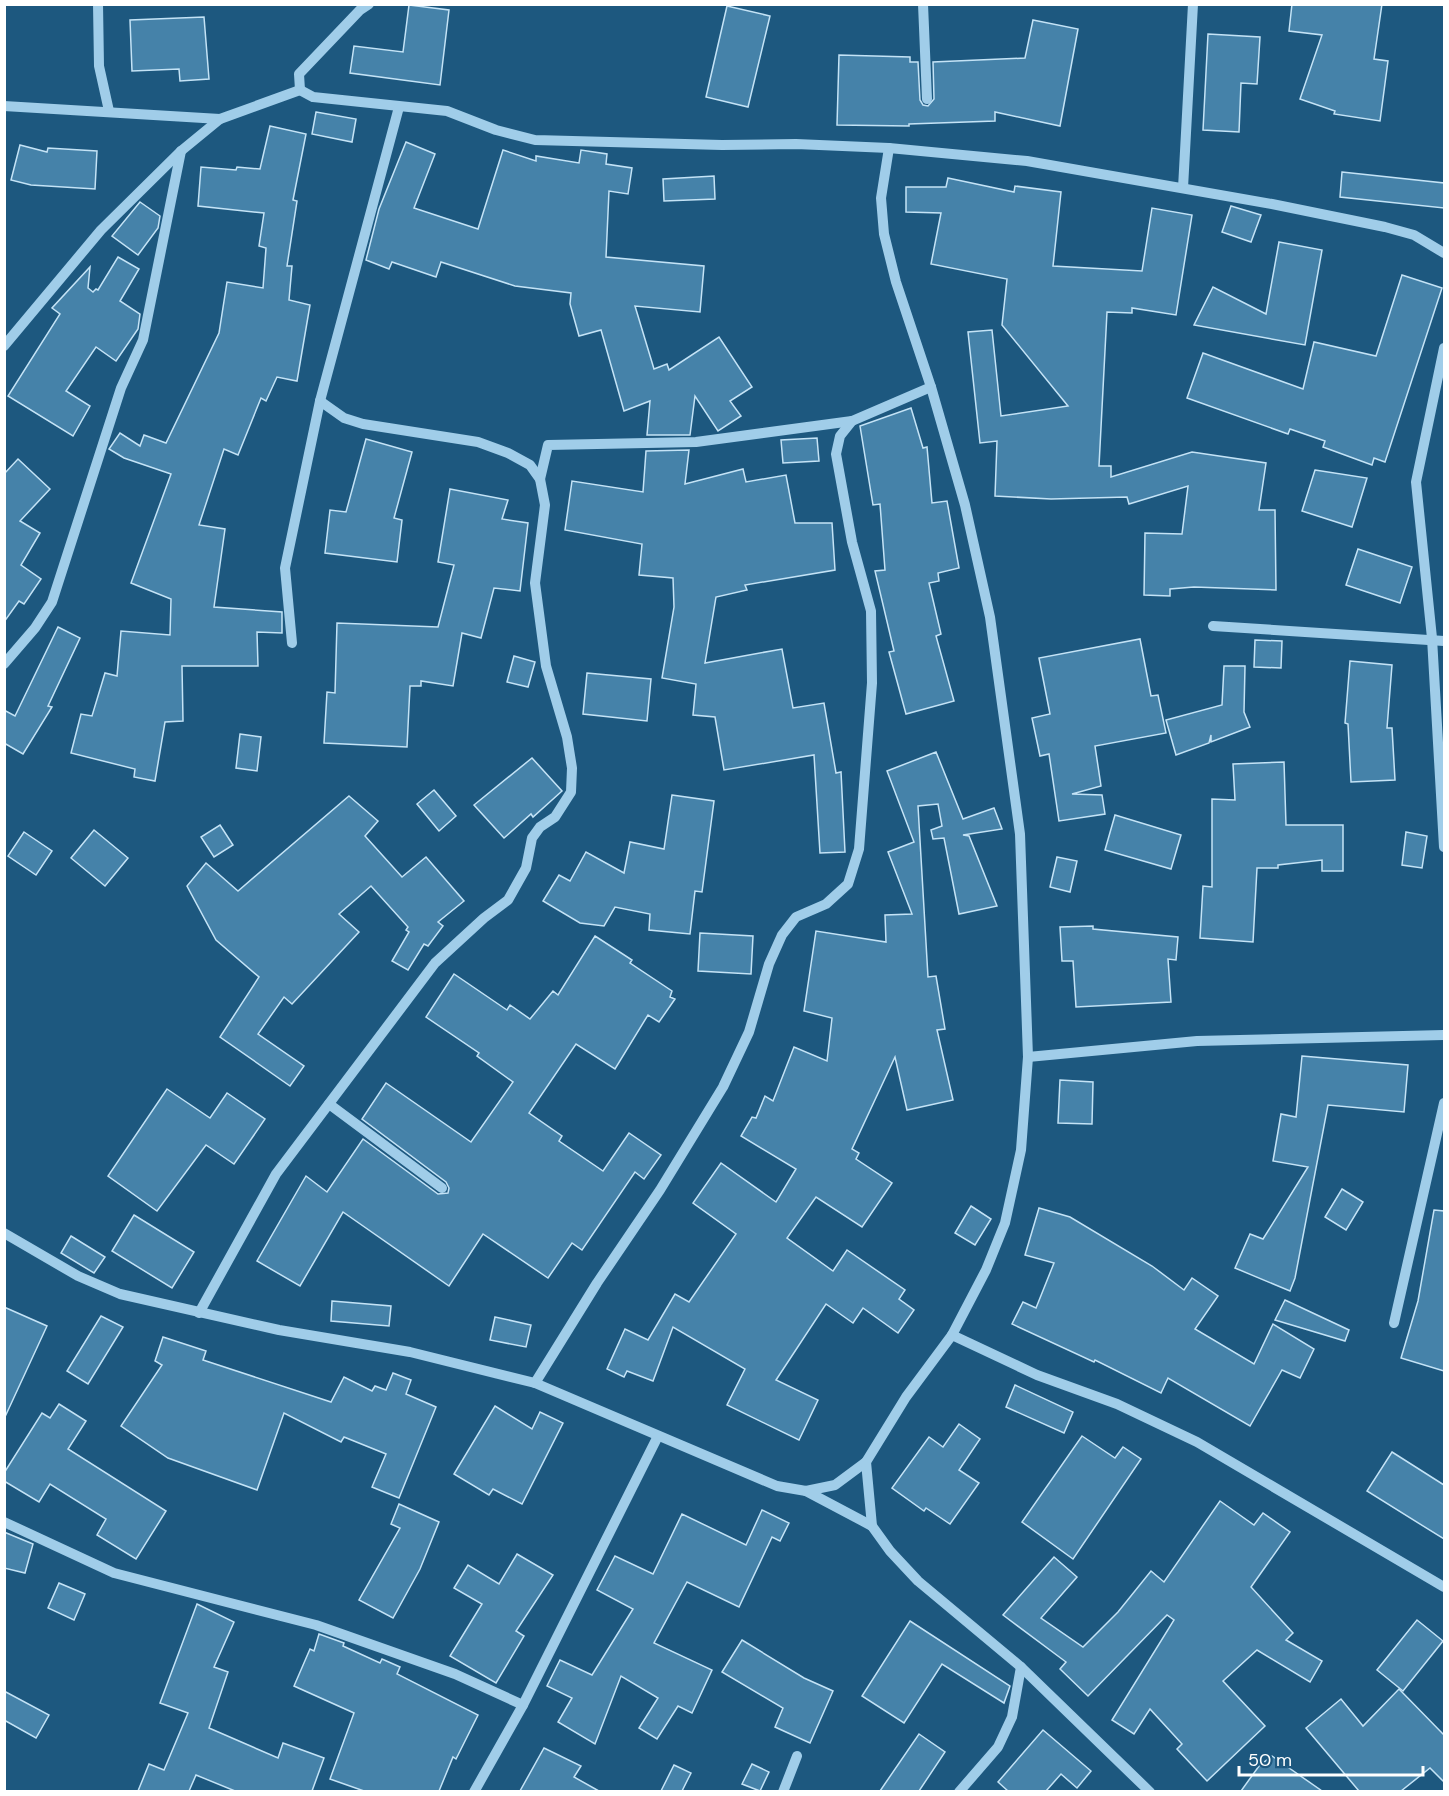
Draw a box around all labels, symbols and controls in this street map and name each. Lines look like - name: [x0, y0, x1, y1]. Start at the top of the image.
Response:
- scale bar: [1239, 1739, 1424, 1777]
- text: 50 m: [1248, 1748, 1292, 1772]

